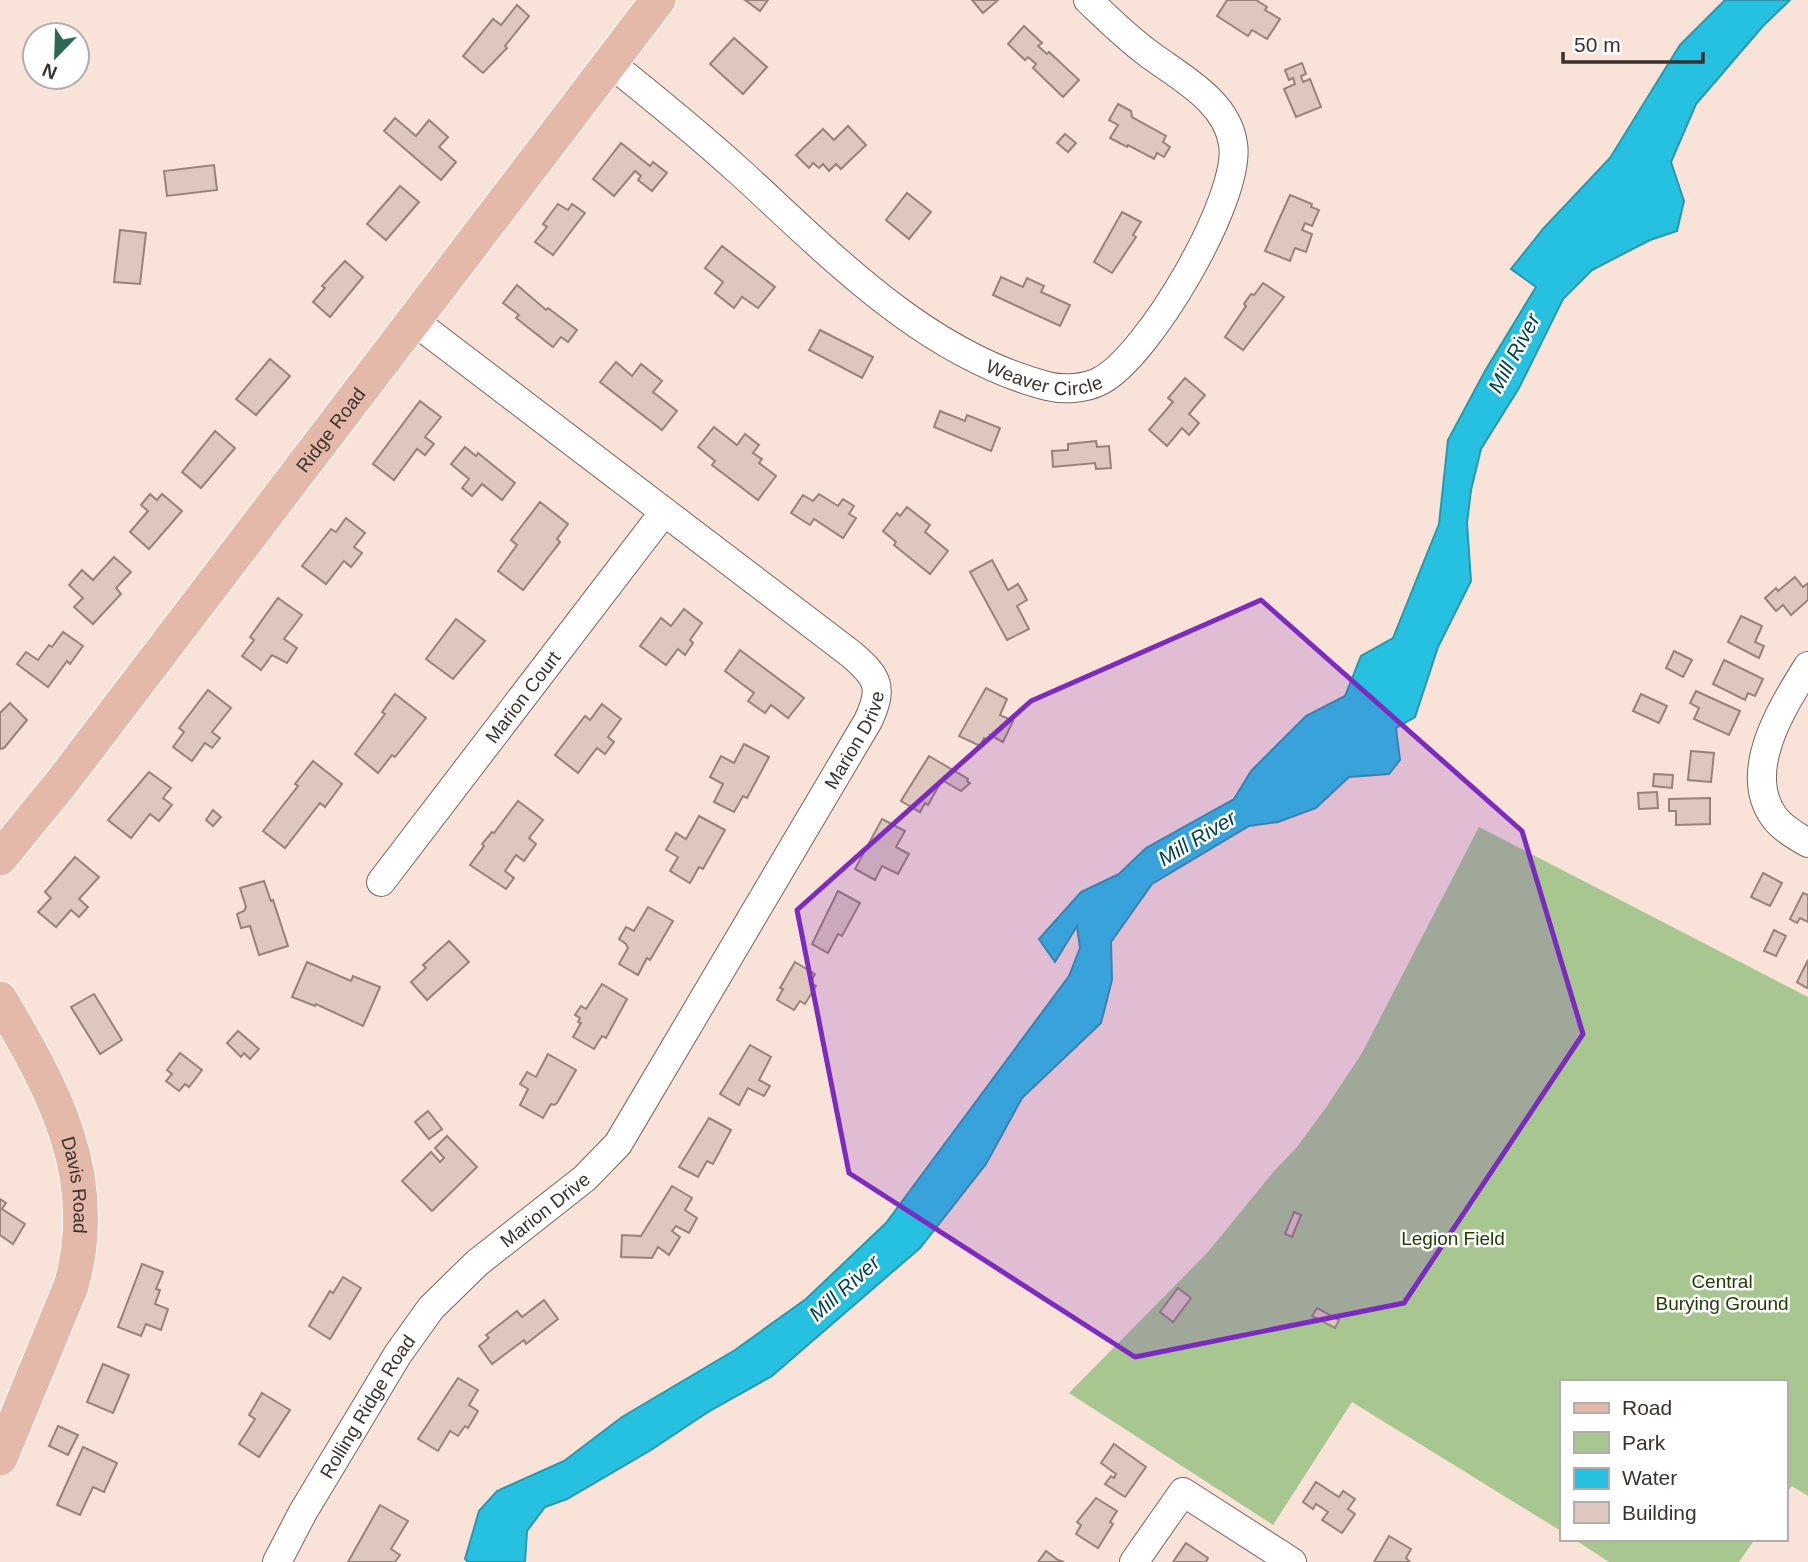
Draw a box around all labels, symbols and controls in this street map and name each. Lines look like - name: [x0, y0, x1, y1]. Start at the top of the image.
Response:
- north arrow: [21, 21, 91, 91]
- scale bar: [1563, 21, 1703, 65]
- text: 50 m: [1574, 33, 1621, 56]
- text: N: [39, 59, 60, 84]
- water label: Mill River: [1484, 309, 1545, 397]
- street label: Weaver Circle: [983, 355, 1106, 399]
- street label: Ridge Road: [292, 383, 369, 476]
- street label: Marion Court: [481, 646, 565, 747]
- street label: Marion Drive: [820, 690, 888, 792]
- water label: Mill River: [1154, 805, 1241, 870]
- street label: Davis Road: [58, 1134, 91, 1234]
- street label: Marion Drive: [496, 1168, 594, 1251]
- park label: Legion Field: [1401, 1228, 1505, 1249]
- water label: Mill River: [804, 1250, 885, 1325]
- park label: Central Burying Ground: [1655, 1271, 1789, 1314]
- street label: Rolling Ridge Road: [315, 1331, 419, 1482]
- legend: [1560, 1380, 1787, 1541]
- text: Road: [1622, 1396, 1672, 1419]
- text: Park: [1622, 1431, 1666, 1454]
- text: Water: [1622, 1466, 1677, 1489]
- text: Building: [1622, 1501, 1697, 1524]

